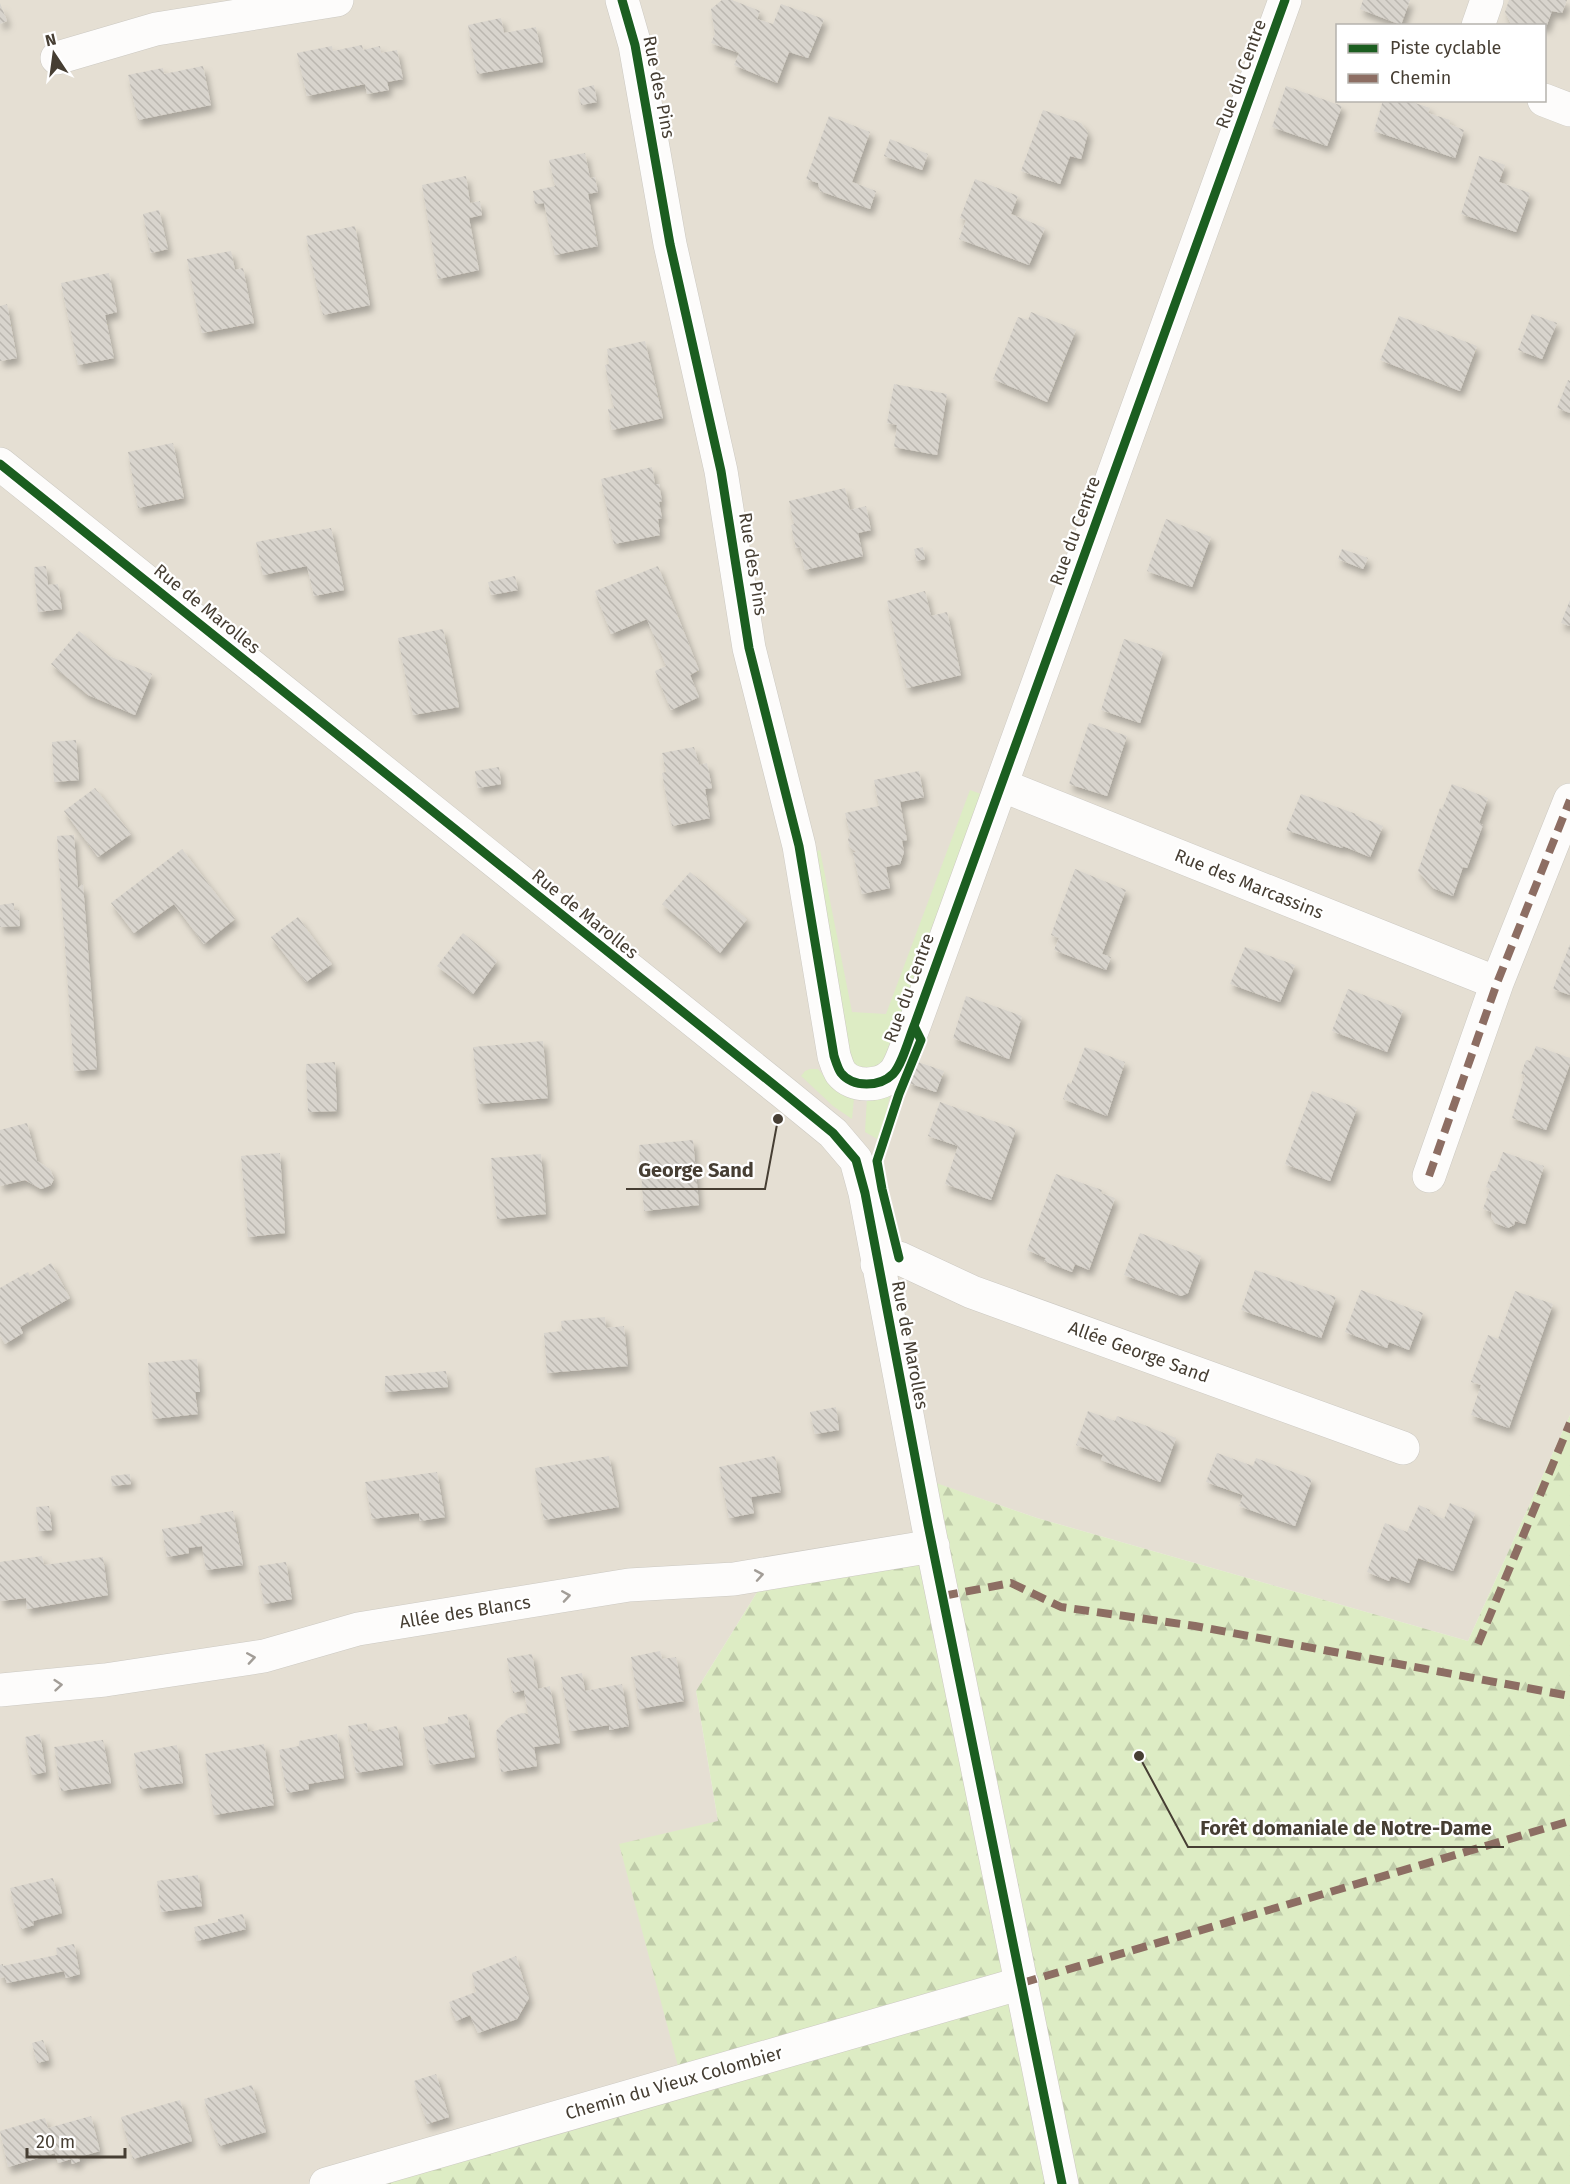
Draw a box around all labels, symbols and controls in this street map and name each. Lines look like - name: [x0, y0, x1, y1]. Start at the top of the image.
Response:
- street label: Rue du Centre: [1211, 16, 1271, 132]
- north arrow: [24, 24, 84, 84]
- legend: [1336, 24, 1546, 102]
- text: N: [43, 29, 58, 50]
- street label: Rue des Pins: [638, 34, 680, 140]
- text: Piste cyclable: [1390, 37, 1501, 59]
- text: Chemin: [1390, 67, 1451, 89]
- street label: Rue du Centre: [1045, 473, 1105, 589]
- street label: Rue des Pins: [734, 511, 772, 617]
- street label: Rue de Marolles: [149, 559, 265, 659]
- street label: Rue des Marcassins: [1171, 844, 1327, 924]
- street label: Rue de Marolles: [527, 864, 643, 964]
- street label: Rue du Centre: [879, 930, 939, 1046]
- callout: George Sand: [626, 1151, 765, 1189]
- text: George Sand: [638, 1158, 754, 1182]
- street label: Rue de Marolles: [887, 1279, 933, 1411]
- street label: Allée George Sand: [1066, 1316, 1212, 1388]
- one-way arrow: [754, 1569, 764, 1582]
- one-way arrow: [561, 1590, 570, 1602]
- street label: Allée des Blancs: [398, 1591, 532, 1633]
- one-way arrow: [247, 1652, 256, 1664]
- one-way arrow: [54, 1678, 63, 1691]
- callout: Forêt domaniale de Notre-Dame: [1188, 1809, 1504, 1847]
- text: Forêt domaniale de Notre-Dame: [1200, 1816, 1492, 1840]
- street label: Chemin du Vieux Colombier: [563, 2041, 785, 2125]
- scale bar: [27, 2121, 124, 2159]
- text: 20 m: [36, 2131, 75, 2153]

